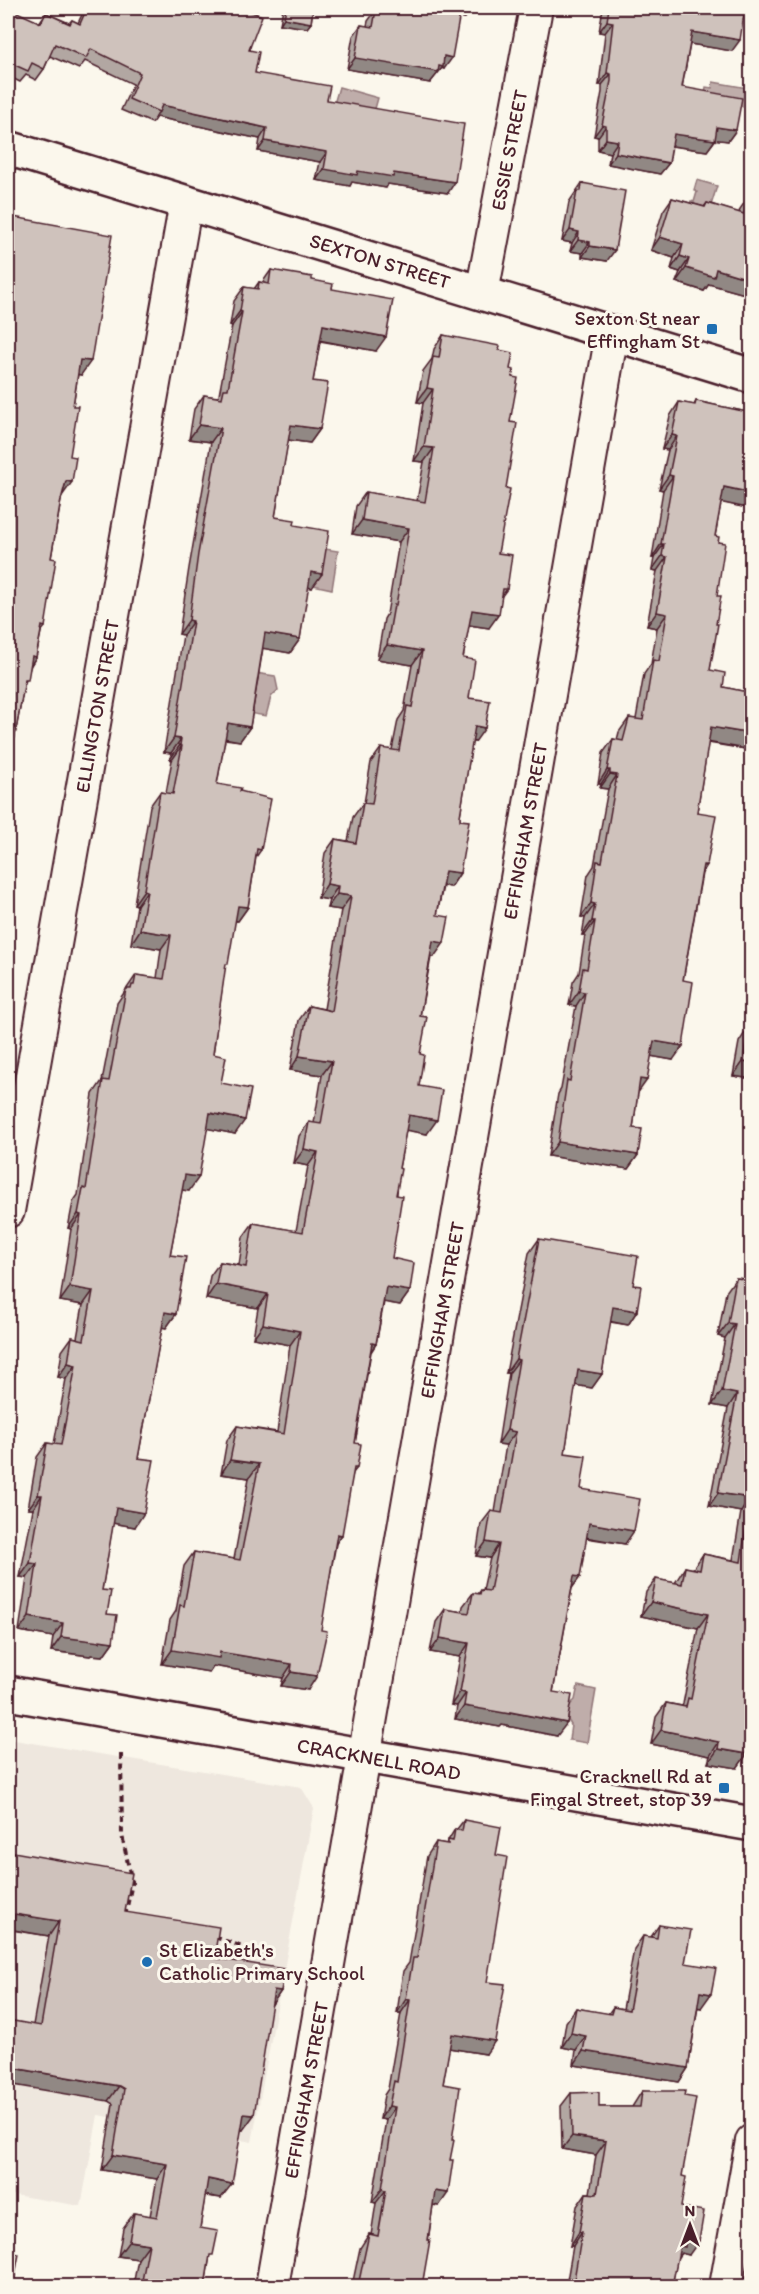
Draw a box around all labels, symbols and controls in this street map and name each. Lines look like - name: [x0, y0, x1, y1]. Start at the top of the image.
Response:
- street label: ESSIE STREET: [486, 88, 532, 212]
- street label: SEXTON STREET: [307, 228, 453, 294]
- place label: Sexton St near Effingham St: [575, 306, 701, 353]
- marker: Sexton St near Effingham St: [705, 322, 719, 336]
- street label: ELLINGTON STREET: [70, 617, 124, 795]
- street label: EFFINGHAM STREET: [498, 741, 552, 921]
- street label: EFFINGHAM STREET: [415, 1220, 469, 1400]
- street label: CRACKNELL ROAD: [295, 1733, 463, 1785]
- place label: Cracknell Rd at Fingal Street, stop 39: [530, 1764, 713, 1811]
- marker: Cracknell Rd at Fingal Street, stop 39: [717, 1781, 731, 1795]
- place label: St Elizabeth's Catholic Primary School: [159, 1938, 365, 1985]
- marker: St Elizabeth's Catholic Primary School: [140, 1955, 154, 1969]
- street label: EFFINGHAM STREET: [279, 2000, 333, 2180]
- north arrow: [660, 2195, 720, 2255]
- text: N: [685, 2201, 695, 2220]

